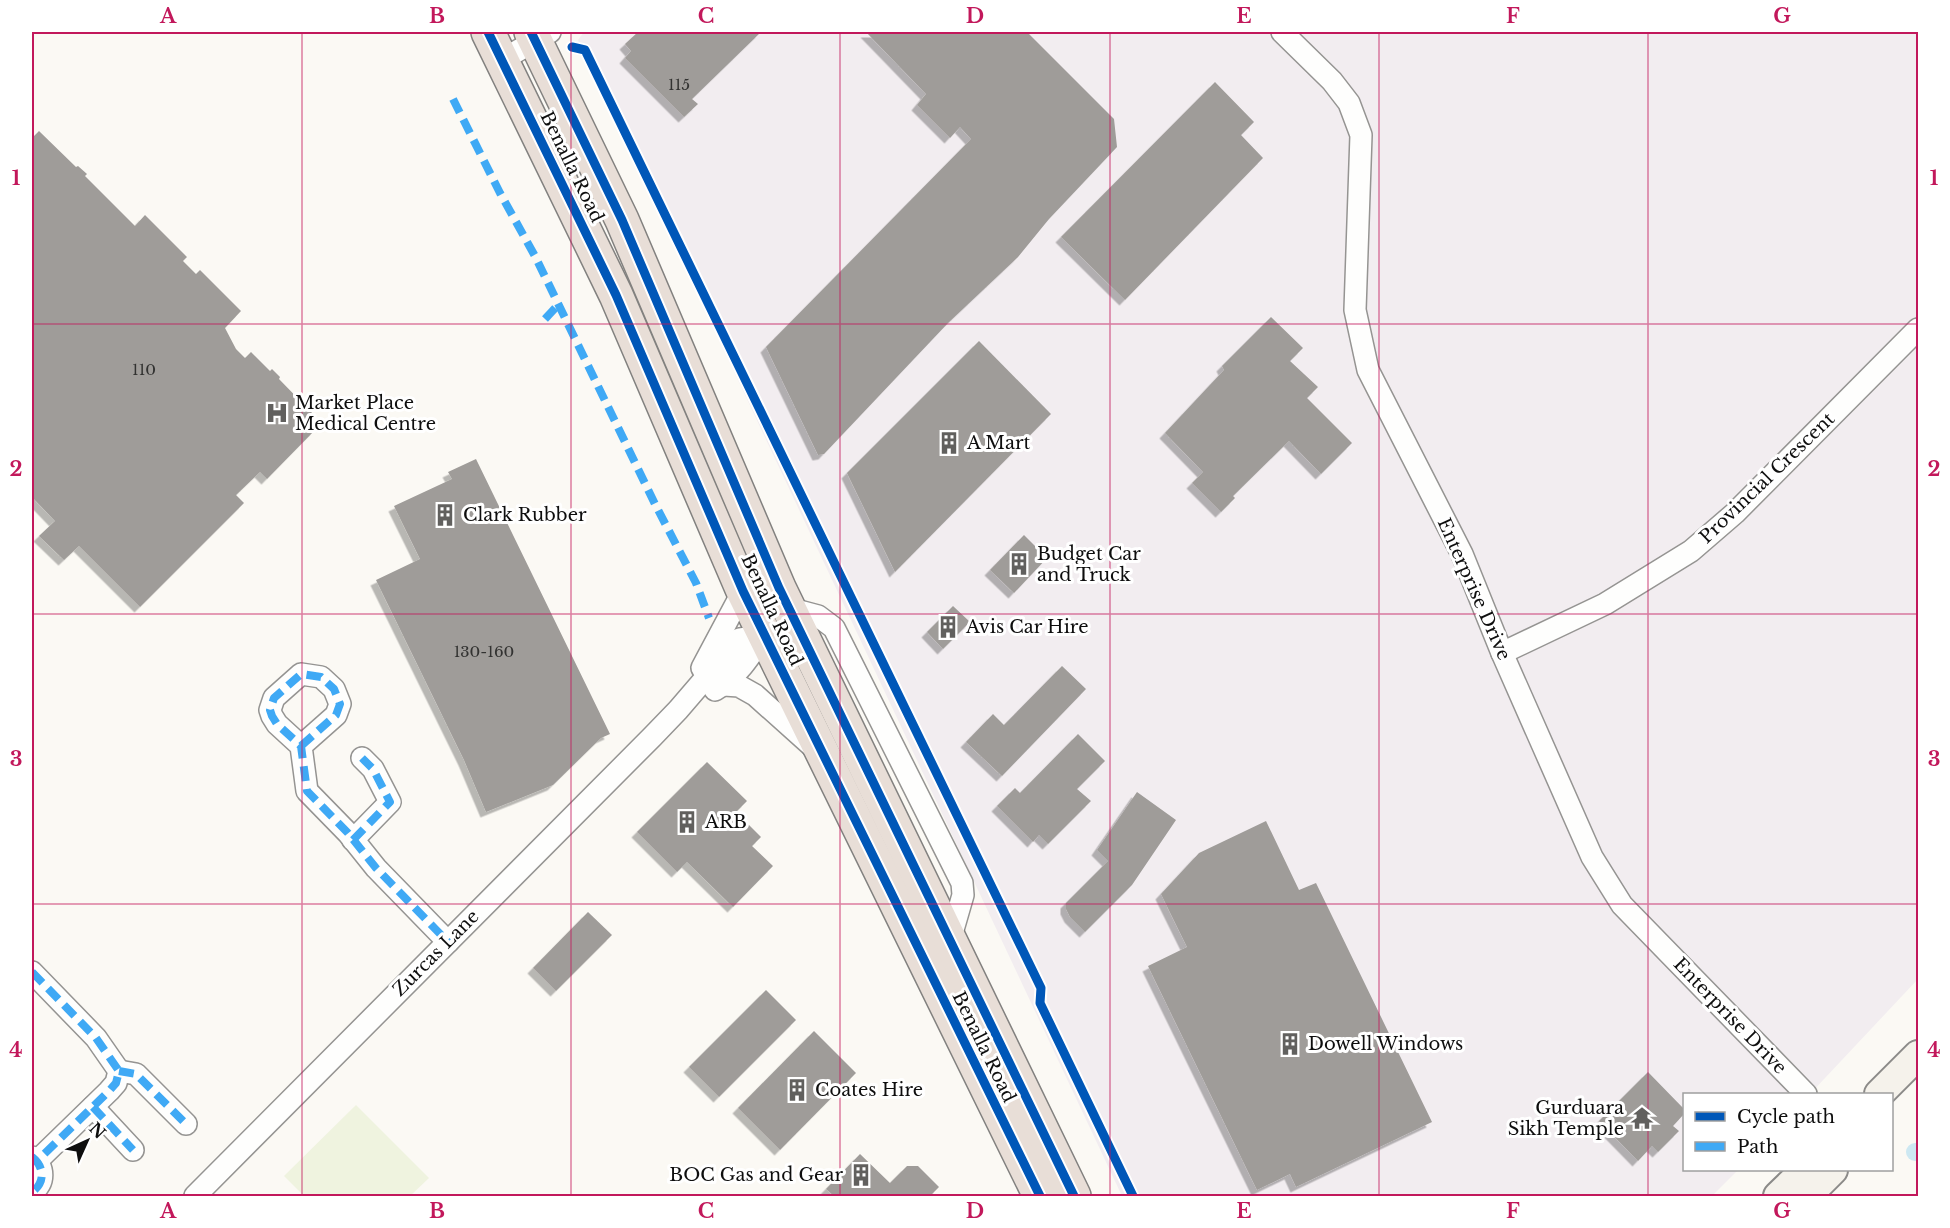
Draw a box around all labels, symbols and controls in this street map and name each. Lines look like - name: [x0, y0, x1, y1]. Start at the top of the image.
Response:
- text: A: [159, 4, 177, 28]
- text: B: [429, 4, 445, 28]
- text: C: [698, 4, 714, 28]
- text: D: [966, 4, 984, 28]
- text: E: [1236, 4, 1252, 28]
- text: F: [1506, 4, 1520, 28]
- text: G: [1773, 4, 1791, 28]
- house number: 115: [668, 75, 690, 94]
- street label: Benalla Road: [536, 108, 608, 226]
- text: 1: [12, 166, 21, 190]
- text: 1: [1930, 166, 1939, 190]
- house number: 110: [132, 360, 156, 379]
- place label: Market Place Medical Centre: [295, 392, 436, 435]
- hospital icon: Market Place Medical Centre: [264, 400, 290, 426]
- street label: Provincial Crescent: [1695, 408, 1839, 548]
- building icon: A Mart: [936, 430, 962, 456]
- place label: A Mart: [966, 432, 1031, 454]
- text: 2: [9, 457, 23, 481]
- text: 2: [1927, 457, 1941, 481]
- building icon: Clark Rubber: [432, 502, 458, 528]
- place label: Clark Rubber: [463, 504, 587, 526]
- street label: Enterprise Drive: [1433, 515, 1515, 663]
- place label: Budget Car and Truck: [1037, 543, 1141, 586]
- street label: Benalla Road: [736, 551, 808, 669]
- building icon: Budget Car and Truck: [1006, 551, 1032, 577]
- building icon: Avis Car Hire: [935, 614, 961, 640]
- place label: Avis Car Hire: [965, 616, 1089, 638]
- house number: 130-160: [454, 642, 514, 661]
- text: 3: [10, 747, 22, 771]
- text: 3: [1928, 747, 1940, 771]
- building icon: ARB: [674, 809, 700, 835]
- place label: ARB: [704, 811, 747, 833]
- street label: Zurcas Lane: [388, 905, 484, 1001]
- street label: Enterprise Drive: [1669, 953, 1791, 1079]
- street label: Benalla Road: [948, 988, 1020, 1106]
- building icon: Dowell Windows: [1277, 1031, 1303, 1057]
- place label: Dowell Windows: [1308, 1033, 1463, 1055]
- text: 4: [9, 1038, 23, 1062]
- text: 4: [1927, 1038, 1941, 1062]
- building icon: Coates Hire: [784, 1077, 810, 1103]
- place label: Coates Hire: [815, 1079, 923, 1101]
- legend: [1683, 1093, 1893, 1171]
- place label: Gurduara Sikh Temple: [1508, 1097, 1624, 1140]
- temple icon: Gurduara Sikh Temple: [1629, 1105, 1655, 1131]
- text: Cycle path: [1737, 1106, 1835, 1128]
- north arrow: [57, 1111, 117, 1171]
- text: N: [85, 1118, 110, 1143]
- text: Path: [1737, 1136, 1778, 1158]
- building icon: BOC Gas and Gear: [848, 1162, 874, 1188]
- place label: BOC Gas and Gear: [669, 1164, 843, 1186]
- text: A: [159, 1199, 177, 1223]
- text: B: [429, 1199, 445, 1223]
- text: C: [698, 1199, 714, 1223]
- text: D: [966, 1199, 984, 1223]
- text: E: [1236, 1199, 1252, 1223]
- text: F: [1506, 1199, 1520, 1223]
- text: G: [1773, 1199, 1791, 1223]

